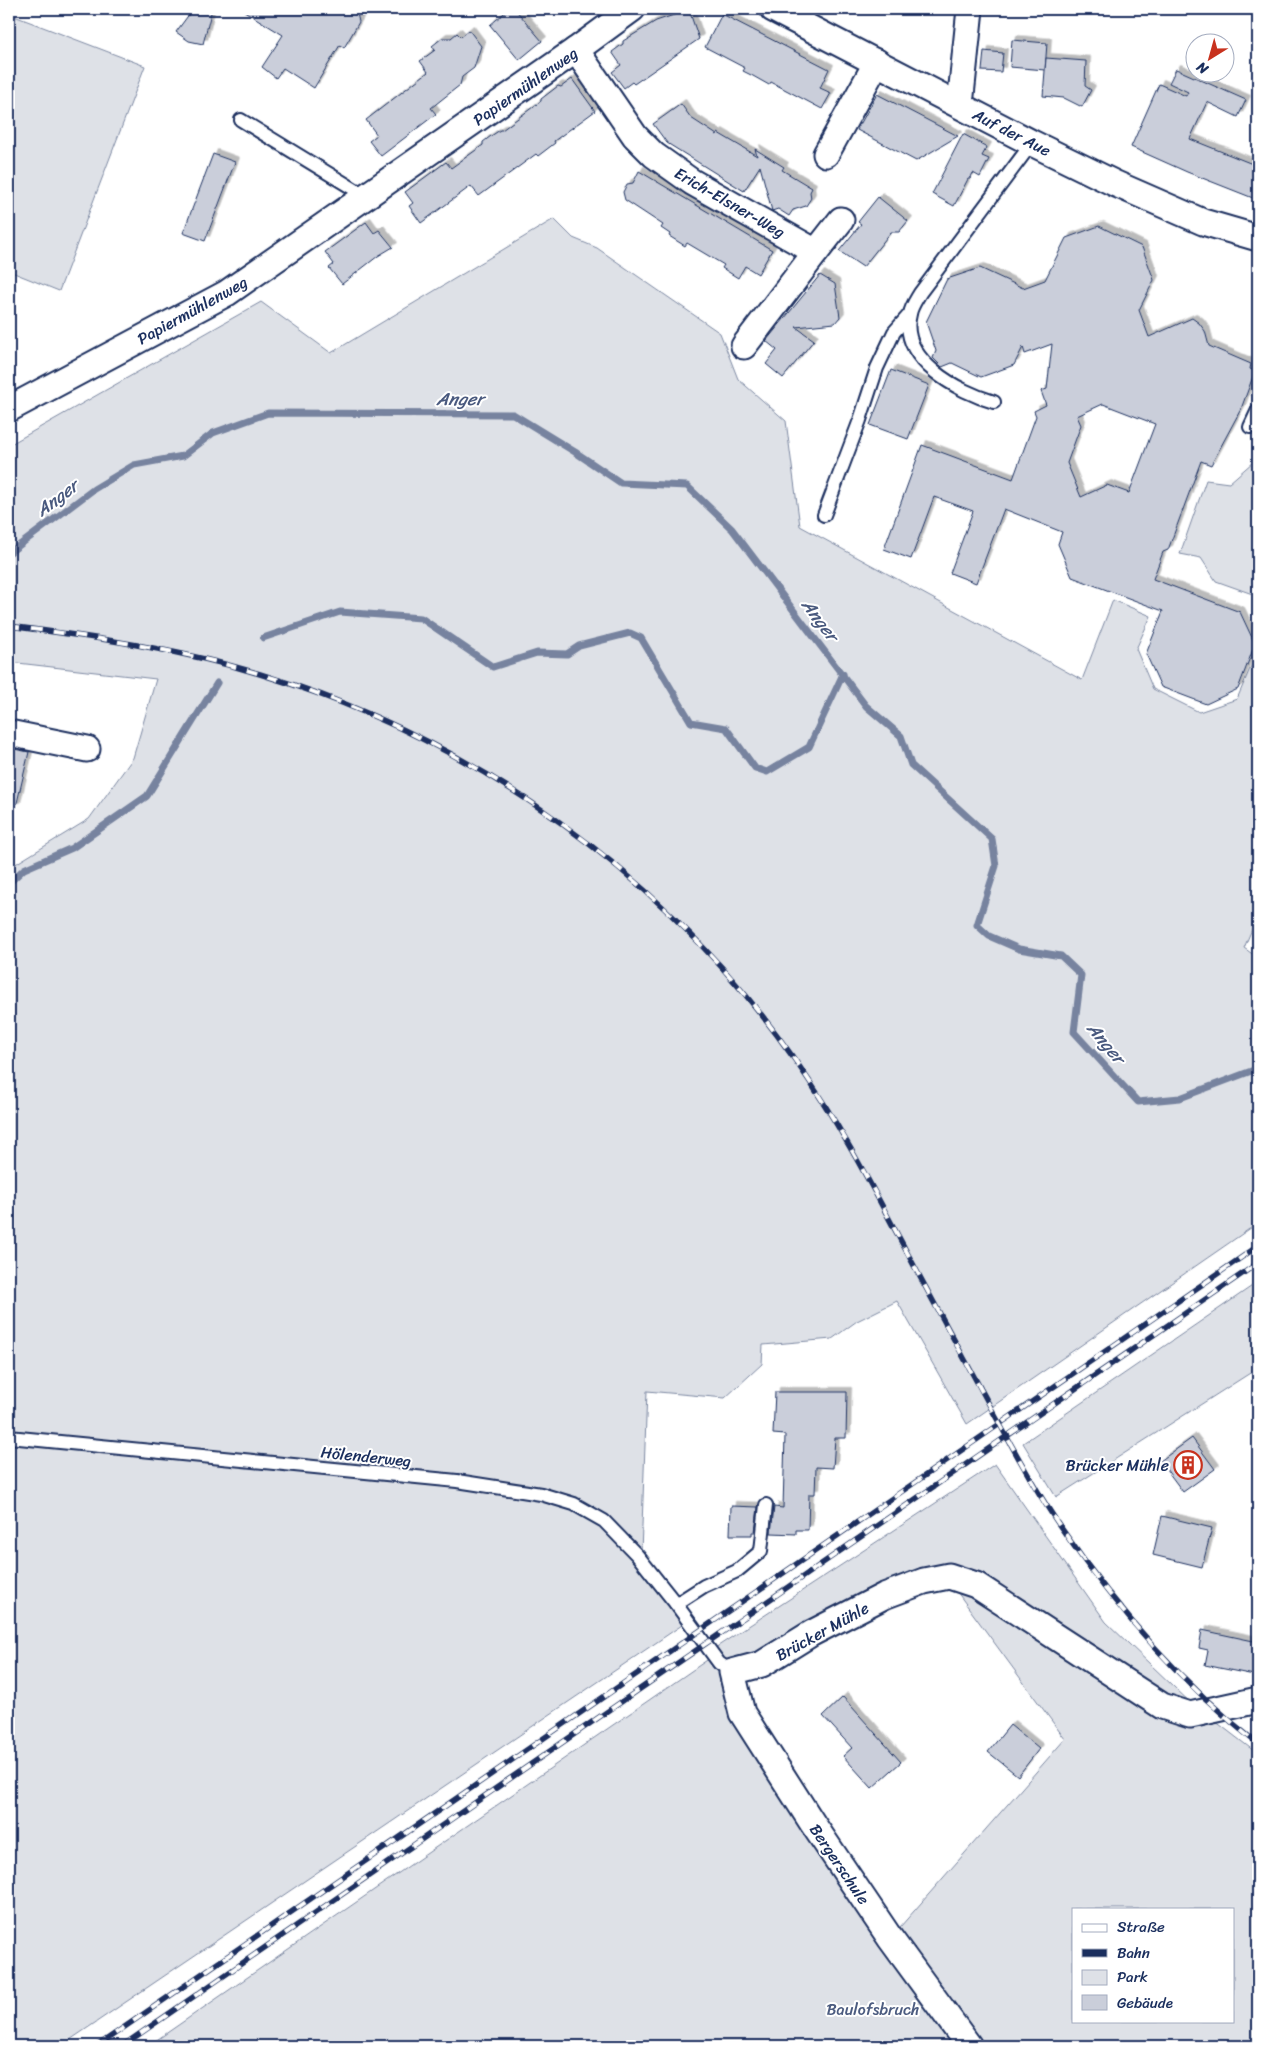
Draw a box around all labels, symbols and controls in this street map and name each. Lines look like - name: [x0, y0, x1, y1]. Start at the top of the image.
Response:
- north arrow: [1184, 32, 1234, 82]
- street label: Papiermühlenweg: [467, 39, 584, 134]
- text: N: [1191, 55, 1215, 81]
- street label: Auf der Aue: [966, 100, 1056, 165]
- street label: Erich-Elsner-Weg: [669, 159, 791, 246]
- street label: Papiermühlenweg: [131, 268, 253, 353]
- water label: Anger: [435, 383, 487, 415]
- water label: Anger: [28, 469, 88, 526]
- water label: Anger: [792, 591, 849, 651]
- water label: Anger: [1078, 1014, 1136, 1074]
- street label: Hölenderweg: [319, 1437, 413, 1476]
- building icon: Brücker Mühle: [1173, 1450, 1203, 1480]
- place label: Brücker Mühle: [1066, 1451, 1169, 1480]
- street label: Brücker Mühle: [770, 1594, 875, 1669]
- street label: Bergerschule: [802, 1818, 878, 1911]
- legend: [1072, 1908, 1234, 2022]
- text: Straße: [1117, 1914, 1165, 1940]
- text: Bahn: [1117, 1940, 1150, 1966]
- text: Park: [1117, 1964, 1148, 1990]
- text: Gebäude: [1117, 1990, 1173, 2016]
- park label: Baulofsbruch: [827, 1995, 919, 2024]

